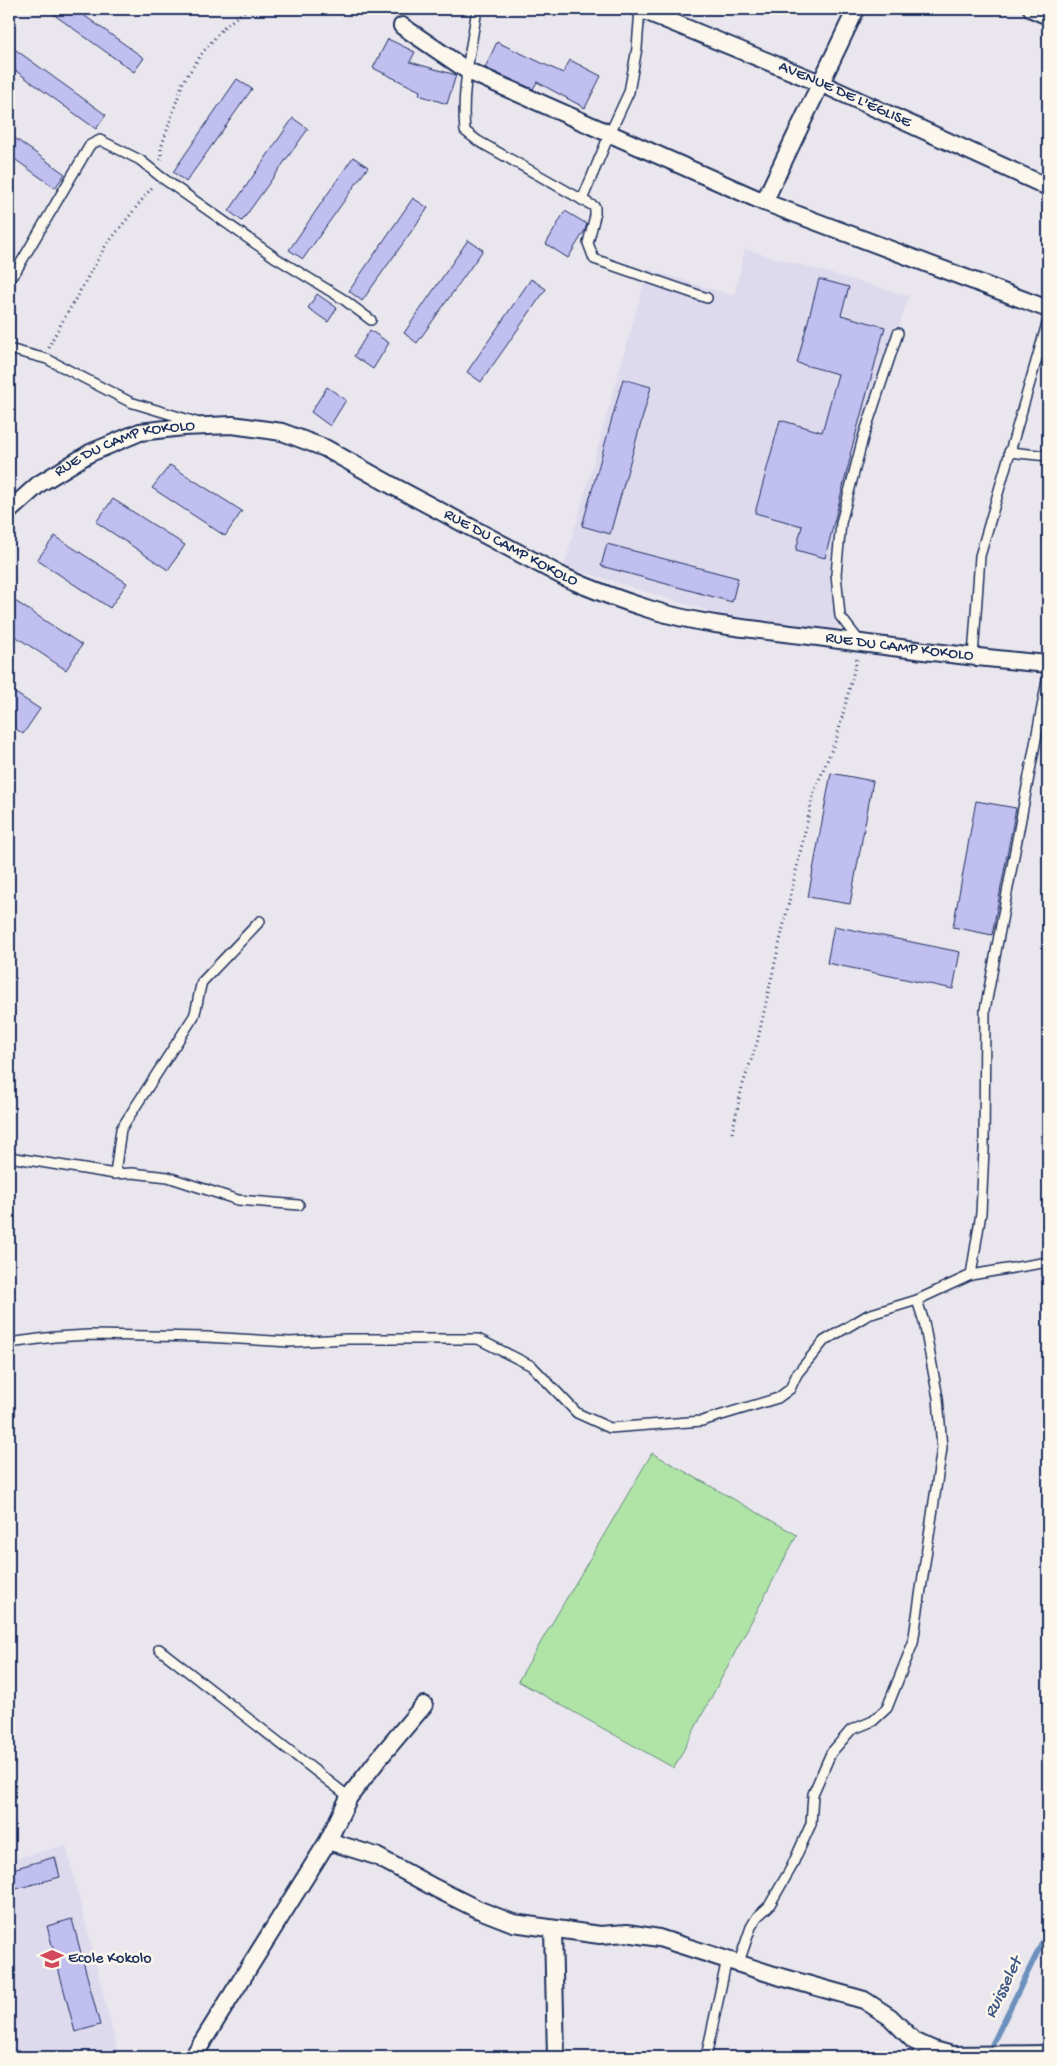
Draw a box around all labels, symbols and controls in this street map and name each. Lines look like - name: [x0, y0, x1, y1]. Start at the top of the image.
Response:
- street label: AVENUE DE L'ÉGLISE: [776, 57, 915, 133]
- street label: RUE DU CAMP KOKOLO: [51, 417, 196, 482]
- street label: RUE DU CAMP KOKOLO: [440, 505, 581, 591]
- street label: RUE DU CAMP KOKOLO: [824, 629, 975, 666]
- school or university icon: Ecole Kokolo: [39, 1946, 65, 1972]
- place label: Ecole Kokolo: [68, 1950, 152, 1969]
- water label: Ruisselet: [980, 1951, 1029, 2022]

